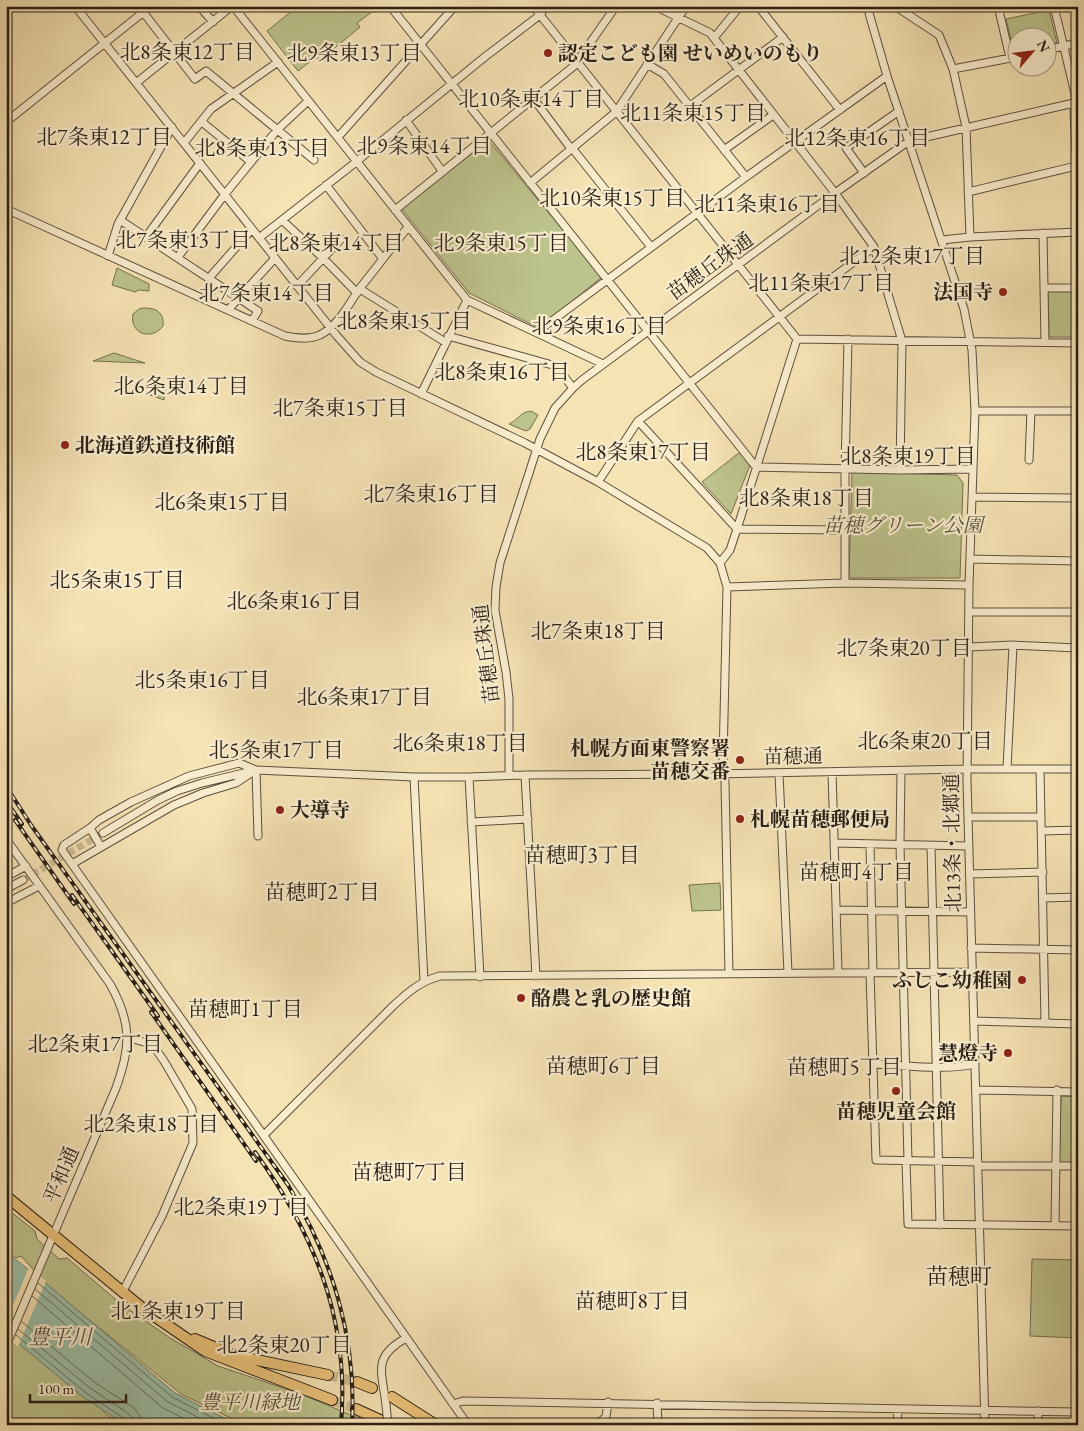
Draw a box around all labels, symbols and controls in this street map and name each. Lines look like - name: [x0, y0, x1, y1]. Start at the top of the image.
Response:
- north arrow: [1006, 28, 1056, 78]
- text: N: [1033, 37, 1054, 56]
- district label: 北8条東12丁目: [119, 38, 255, 65]
- district label: 北9条東13丁目: [286, 39, 422, 66]
- place label: 認定こども園 せいめいのもり: [558, 40, 823, 66]
- marker: 認定こども園 せいめいのもり: [542, 47, 554, 59]
- district label: 北10条東14丁目: [458, 85, 604, 112]
- district label: 北11条東15丁目: [620, 99, 766, 126]
- district label: 北7条東12丁目: [36, 123, 172, 150]
- district label: 北12条東16丁目: [784, 124, 930, 151]
- district label: 北9条東14丁目: [356, 132, 492, 159]
- district label: 北8条東13丁目: [194, 134, 330, 161]
- district label: 北10条東15丁目: [539, 184, 685, 211]
- district label: 北11条東16丁目: [694, 190, 840, 217]
- district label: 北7条東13丁目: [115, 226, 251, 253]
- street label: 苗穂丘珠通: [662, 226, 758, 306]
- district label: 北8条東14丁目: [268, 229, 404, 256]
- district label: 北9条東15丁目: [433, 229, 569, 256]
- district label: 北12条東17丁目: [839, 242, 985, 269]
- district label: 北11条東17丁目: [748, 269, 894, 296]
- district label: 北7条東14丁目: [198, 279, 334, 306]
- place label: 法国寺: [933, 279, 993, 305]
- marker: 法国寺: [997, 286, 1009, 298]
- district label: 北8条東15丁目: [336, 307, 472, 334]
- district label: 北9条東16丁目: [531, 312, 667, 339]
- district label: 北8条東16丁目: [434, 358, 570, 385]
- district label: 北6条東14丁目: [113, 372, 249, 399]
- district label: 北7条東15丁目: [272, 394, 408, 421]
- place label: 北海道鉄道技術館: [75, 432, 235, 458]
- district label: 北8条東17丁目: [575, 438, 711, 465]
- marker: 北海道鉄道技術館: [59, 439, 71, 451]
- district label: 北8条東19丁目: [840, 442, 976, 469]
- district label: 北7条東16丁目: [363, 480, 499, 507]
- district label: 北8条東18丁目: [738, 484, 874, 511]
- district label: 北6条東15丁目: [154, 488, 290, 515]
- park label: 苗穂グリーン公園: [823, 512, 986, 538]
- district label: 北5条東15丁目: [49, 566, 185, 593]
- district label: 北6条東16丁目: [226, 587, 362, 614]
- street label: 苗穂丘珠通: [467, 603, 505, 705]
- district label: 北7条東18丁目: [530, 617, 666, 644]
- district label: 北7条東20丁目: [836, 634, 972, 661]
- district label: 北5条東16丁目: [134, 666, 270, 693]
- district label: 北6条東17丁目: [296, 683, 432, 710]
- district label: 北6条東20丁目: [857, 727, 993, 754]
- district label: 北6条東18丁目: [392, 729, 528, 756]
- place label: 札幌方面東警察署 苗穂交番: [570, 735, 730, 784]
- district label: 北5条東17丁目: [208, 736, 344, 763]
- street label: 苗穂通: [763, 742, 823, 770]
- marker: 札幌方面東警察署 苗穂交番: [734, 754, 746, 766]
- street label: 北13条・北郷通: [938, 773, 966, 913]
- place label: 大導寺: [290, 797, 350, 823]
- marker: 大導寺: [274, 804, 286, 816]
- place label: 札幌苗穂郵便局: [750, 806, 890, 832]
- marker: 札幌苗穂郵便局: [734, 813, 746, 825]
- district label: 苗穂町3丁目: [524, 841, 640, 868]
- district label: 苗穂町4丁目: [798, 858, 914, 885]
- district label: 苗穂町2丁目: [264, 878, 380, 905]
- place label: ふしこ幼稚園: [892, 967, 1012, 993]
- marker: ふしこ幼稚園: [1016, 974, 1028, 986]
- place label: 酪農と乳の歴史館: [531, 985, 691, 1011]
- marker: 酪農と乳の歴史館: [515, 992, 527, 1004]
- district label: 苗穂町1丁目: [187, 995, 303, 1022]
- district label: 北2条東17丁目: [27, 1030, 163, 1057]
- place label: 慧燈寺: [938, 1040, 998, 1066]
- marker: 慧燈寺: [1002, 1047, 1014, 1059]
- district label: 苗穂町6丁目: [545, 1052, 661, 1079]
- district label: 苗穂町5丁目: [786, 1053, 902, 1080]
- marker: 苗穂児童会館: [890, 1085, 902, 1097]
- place label: 苗穂児童会館: [836, 1098, 956, 1124]
- district label: 北2条東18丁目: [83, 1110, 219, 1137]
- street label: 平和通: [37, 1142, 85, 1208]
- district label: 苗穂町7丁目: [351, 1158, 467, 1185]
- district label: 北2条東19丁目: [173, 1193, 309, 1220]
- district label: 苗穂町: [926, 1262, 992, 1291]
- district label: 苗穂町8丁目: [574, 1287, 690, 1314]
- district label: 北1条東19丁目: [110, 1297, 246, 1324]
- water label: 豊平川: [29, 1323, 93, 1350]
- district label: 北2条東20丁目: [216, 1331, 352, 1358]
- scale bar: [30, 1371, 126, 1403]
- text: 100 m: [38, 1379, 75, 1398]
- park label: 豊平川緑地: [200, 1389, 302, 1415]

